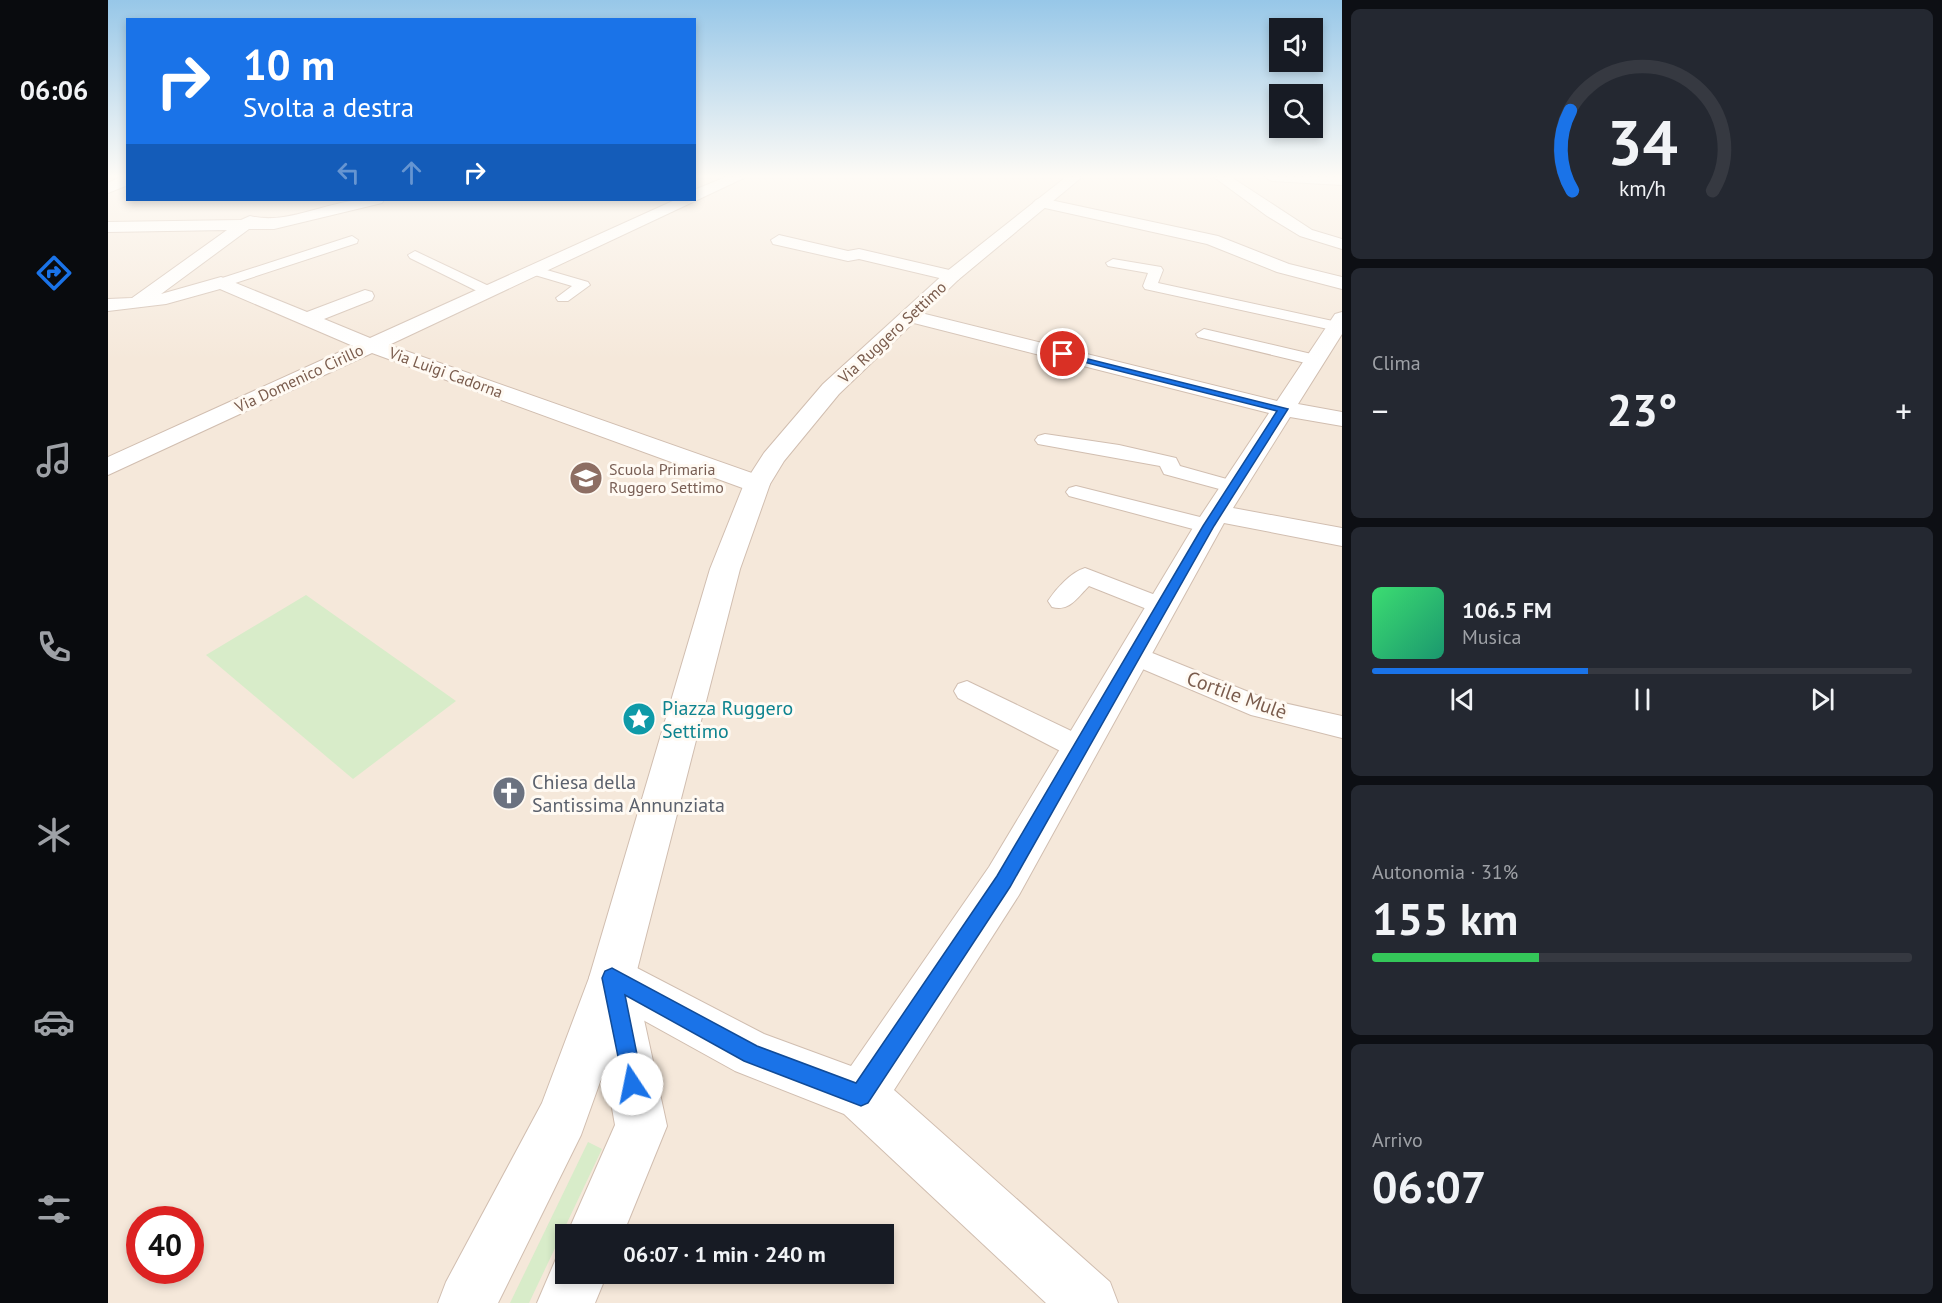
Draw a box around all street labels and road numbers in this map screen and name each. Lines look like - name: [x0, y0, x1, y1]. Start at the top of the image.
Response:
- street label: Via Ruggero Settimo: [833, 277, 950, 388]
- street label: Via Domenico Cirillo: [231, 339, 366, 417]
- street label: Via Luigi Cadorna: [385, 342, 506, 402]
- street label: Cortile Mulè: [1183, 665, 1291, 725]

